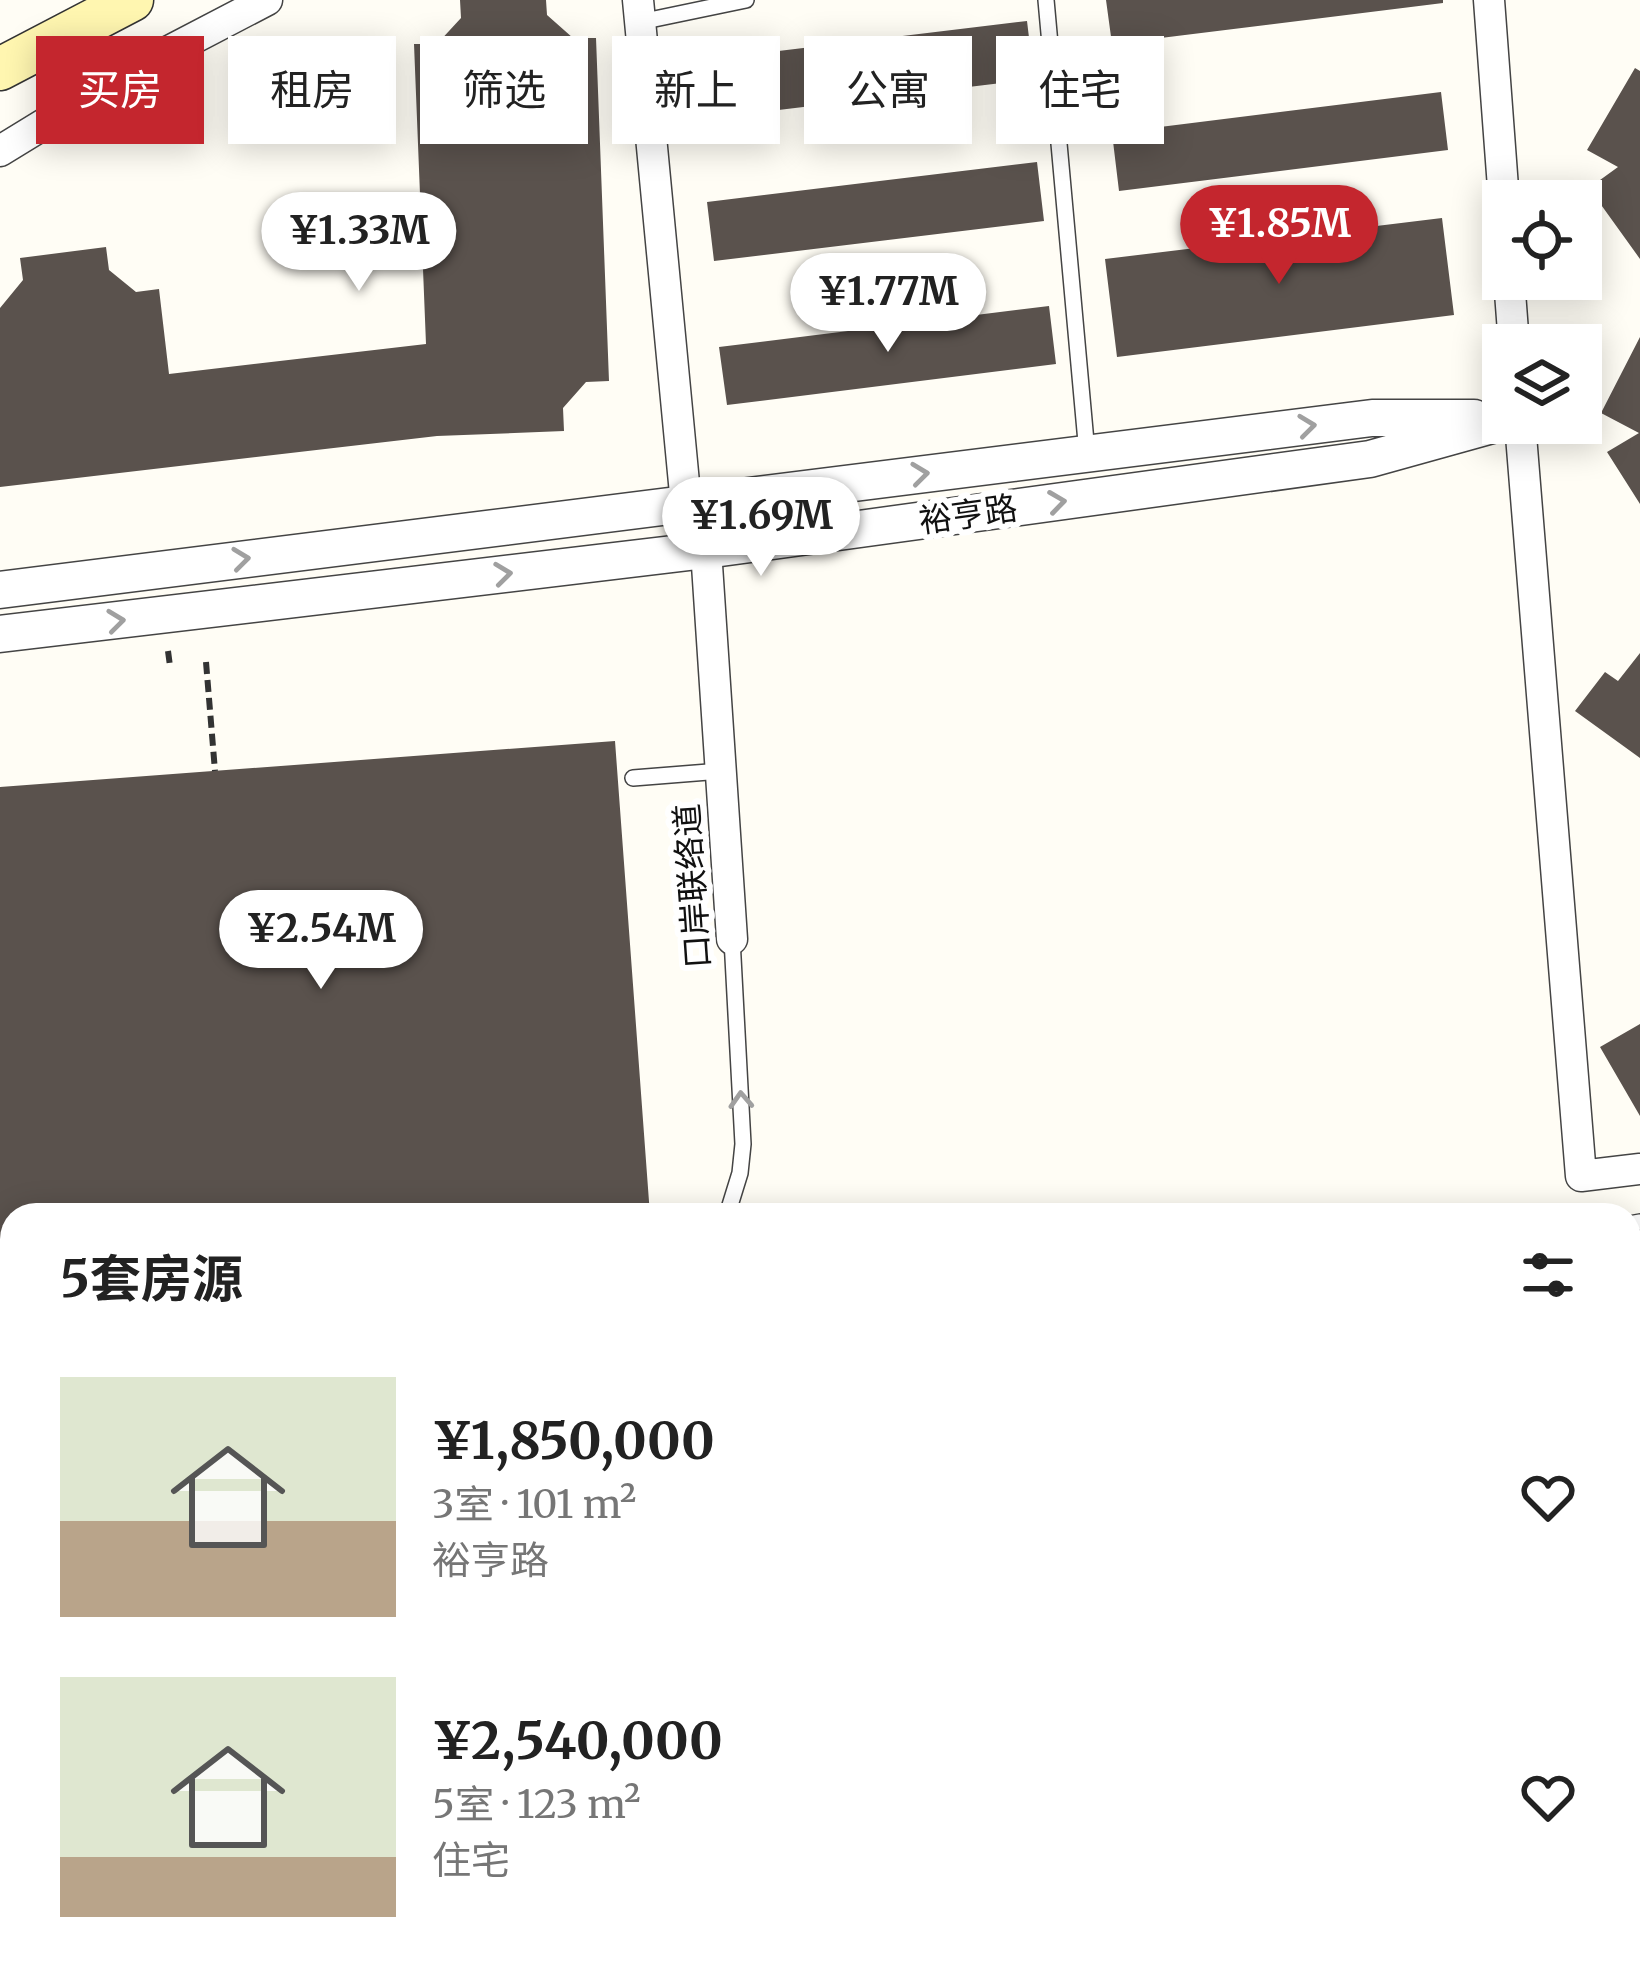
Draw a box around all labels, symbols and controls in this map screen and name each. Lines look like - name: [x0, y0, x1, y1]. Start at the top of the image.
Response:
- chip: 买房: [36, 36, 204, 144]
- chip: 租房: [228, 36, 396, 144]
- chip: 筛选: [420, 36, 588, 144]
- chip: 新上: [612, 36, 780, 144]
- chip: 公寓: [804, 36, 972, 144]
- chip: 住宅: [996, 36, 1164, 144]
- map controls: [1482, 180, 1602, 444]
- button: locate: [1482, 180, 1602, 300]
- pin: ¥1.85M: [1181, 185, 1377, 287]
- pin: ¥1.33M: [261, 192, 457, 294]
- text: ¥1.85M: [1207, 199, 1351, 248]
- text: ¥1.33M: [288, 206, 430, 255]
- pin: ¥1.77M: [790, 253, 986, 355]
- text: ¥1.77M: [817, 267, 959, 316]
- button: layers: [1482, 324, 1602, 444]
- one-way arrow: [1297, 414, 1317, 440]
- one-way arrow: [910, 462, 930, 488]
- pin: ¥1.69M: [663, 477, 859, 579]
- street label: 裕亨路: [916, 487, 1020, 542]
- one-way arrow: [1047, 490, 1066, 516]
- text: ¥1.69M: [689, 491, 833, 540]
- one-way arrow: [231, 547, 251, 573]
- one-way arrow: [494, 562, 513, 588]
- one-way arrow: [106, 608, 126, 634]
- street label: 口岸联络道: [666, 802, 719, 970]
- pin: ¥2.54M: [223, 890, 419, 992]
- text: ¥2.54M: [246, 904, 396, 953]
- one-way arrow: [728, 1090, 754, 1109]
- icon: filters: [1515, 1242, 1581, 1308]
- text: 5套房源: [60, 1247, 243, 1311]
- text: ¥1,850,000: [432, 1409, 715, 1473]
- icon: home: [156, 1425, 300, 1569]
- icon: heart: [1515, 1464, 1581, 1530]
- text: 3室 · 101 m²: [432, 1480, 636, 1529]
- text: 裕亨路: [432, 1536, 549, 1585]
- text: ¥2,540,000: [432, 1709, 723, 1773]
- icon: home: [156, 1725, 300, 1869]
- icon: heart: [1515, 1764, 1581, 1830]
- text: 5室 · 123 m²: [432, 1780, 641, 1829]
- text: 住宅: [432, 1836, 510, 1885]

